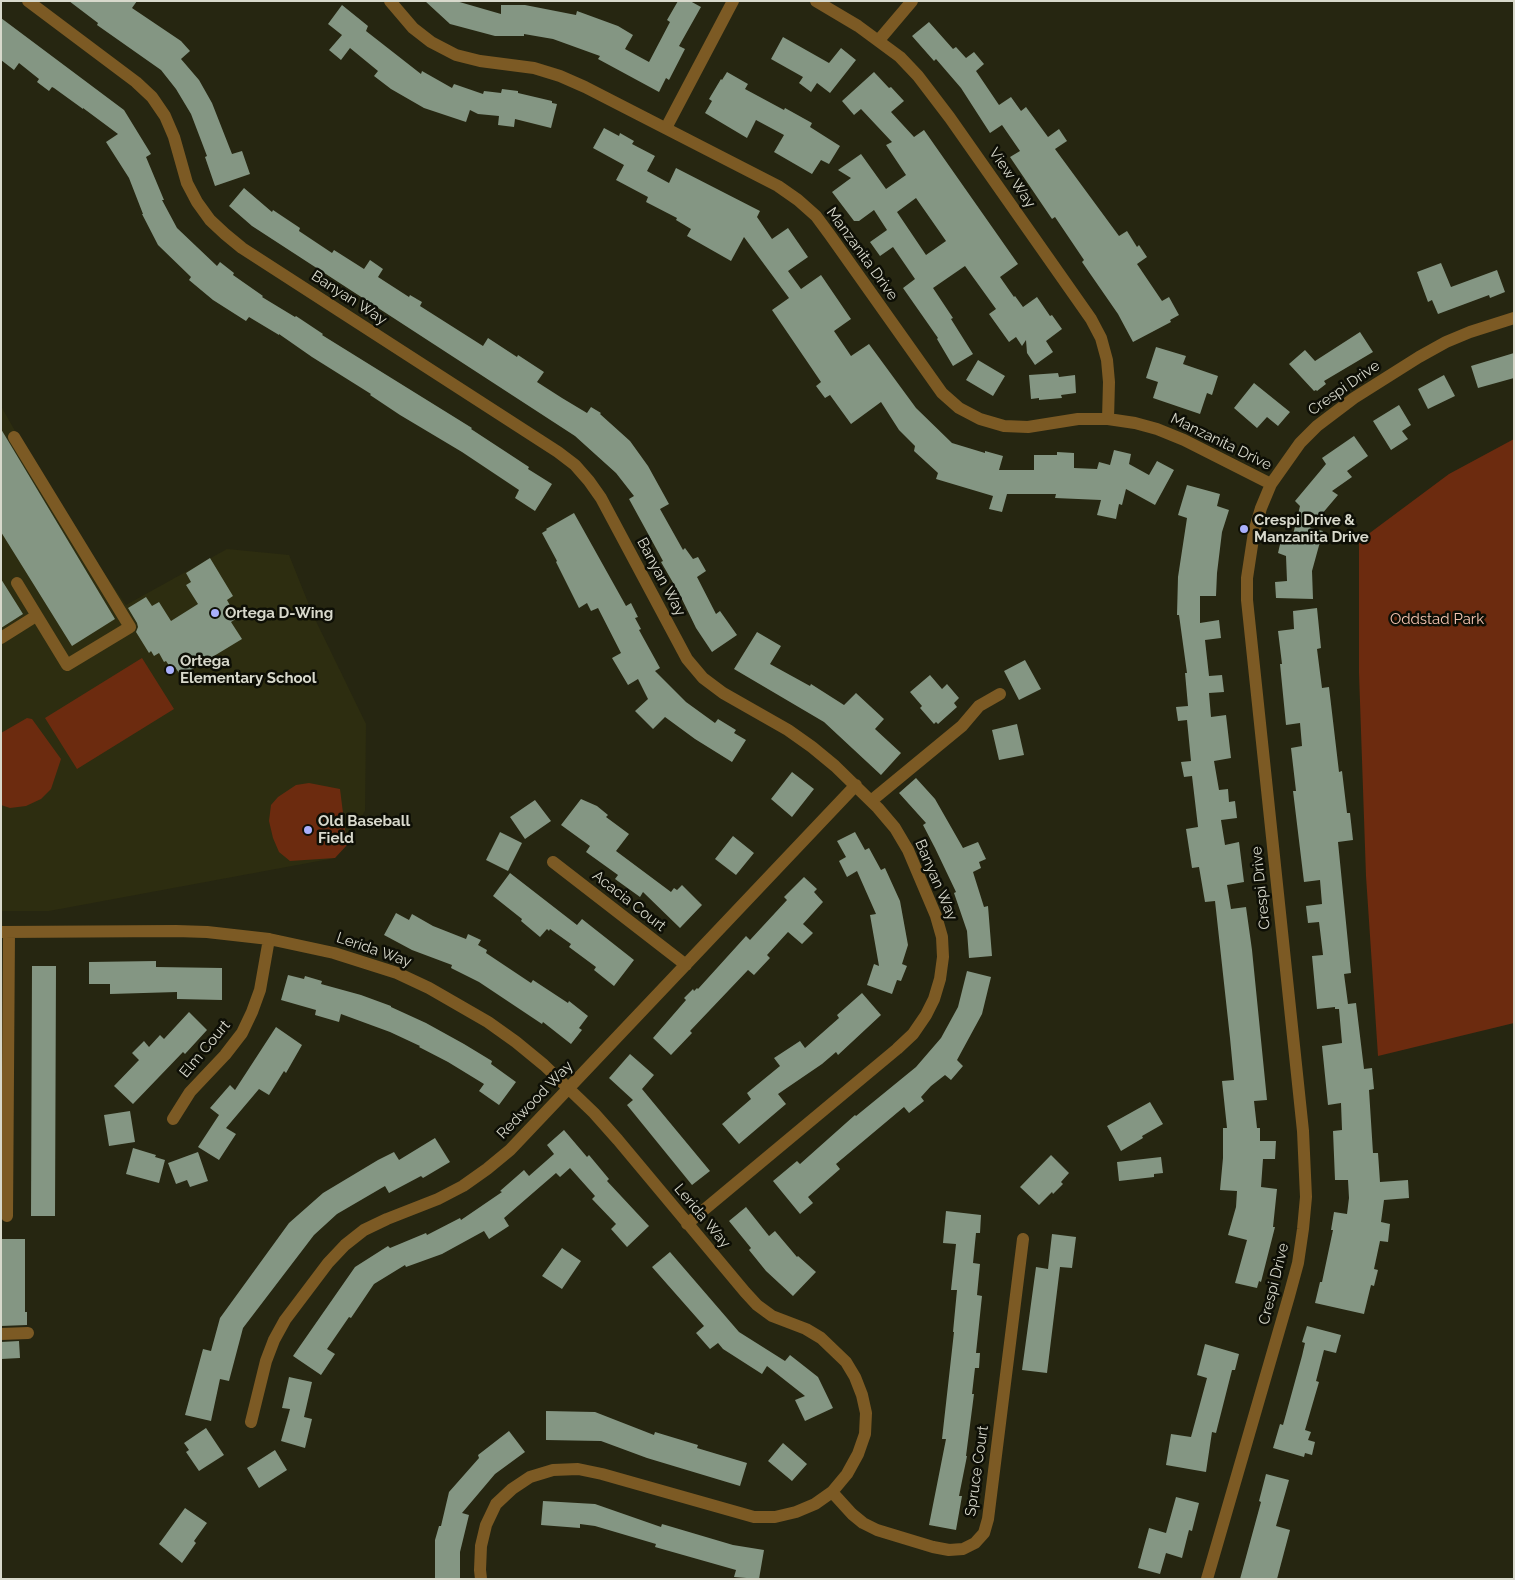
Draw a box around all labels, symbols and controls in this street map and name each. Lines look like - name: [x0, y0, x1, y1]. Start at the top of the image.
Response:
- street label: View Way: [985, 145, 1039, 211]
- street label: Manzanita Drive: [822, 204, 902, 304]
- street label: Banyan Way: [308, 267, 390, 329]
- street label: Crespi Drive: [1305, 357, 1383, 419]
- street label: Manzanita Drive: [1167, 410, 1275, 474]
- place label: Crespi Drive & Manzanita Drive: [1254, 511, 1369, 546]
- marker: Crespi Drive & Manzanita Drive: [1238, 523, 1250, 535]
- street label: Banyan Way: [633, 535, 689, 619]
- place label: Ortega D-Wing: [225, 604, 333, 622]
- marker: Ortega D-Wing: [209, 607, 221, 619]
- park label: Oddstad Park: [1390, 610, 1484, 628]
- place label: Ortega Elementary School: [180, 652, 316, 687]
- marker: Ortega Elementary School: [164, 664, 176, 676]
- place label: Old Baseball Field: [318, 812, 410, 847]
- marker: Old Baseball Field: [302, 824, 314, 836]
- street label: Banyan Way: [911, 837, 961, 923]
- street label: Crespi Drive: [1248, 846, 1274, 930]
- street label: Acacia Court: [589, 867, 669, 935]
- street label: Lerida Way: [334, 929, 414, 971]
- street label: Elm Court: [176, 1017, 234, 1081]
- street label: Redwood Way: [493, 1057, 577, 1143]
- street label: Lerida Way: [670, 1180, 734, 1252]
- street label: Crespi Drive: [1255, 1241, 1293, 1327]
- street label: Spruce Court: [962, 1424, 992, 1518]

